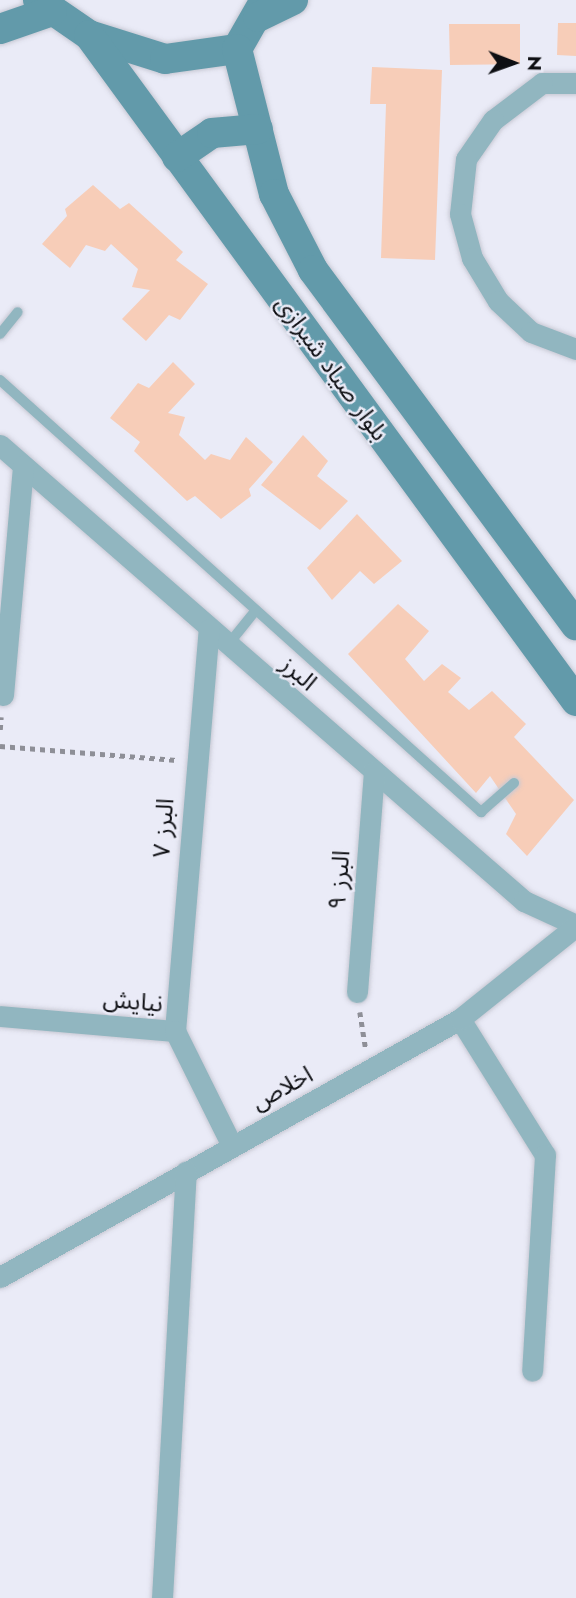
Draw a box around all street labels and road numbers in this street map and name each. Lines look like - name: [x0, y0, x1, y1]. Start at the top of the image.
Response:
- street label: بلوار صیاد شیرازی: [270, 290, 394, 446]
- street label: البرز: [275, 650, 323, 696]
- street label: البرز ۷: [147, 797, 179, 859]
- street label: البرز ۹: [323, 849, 355, 911]
- street label: نیایش: [102, 984, 164, 1018]
- street label: اخلاص: [246, 1060, 318, 1116]

